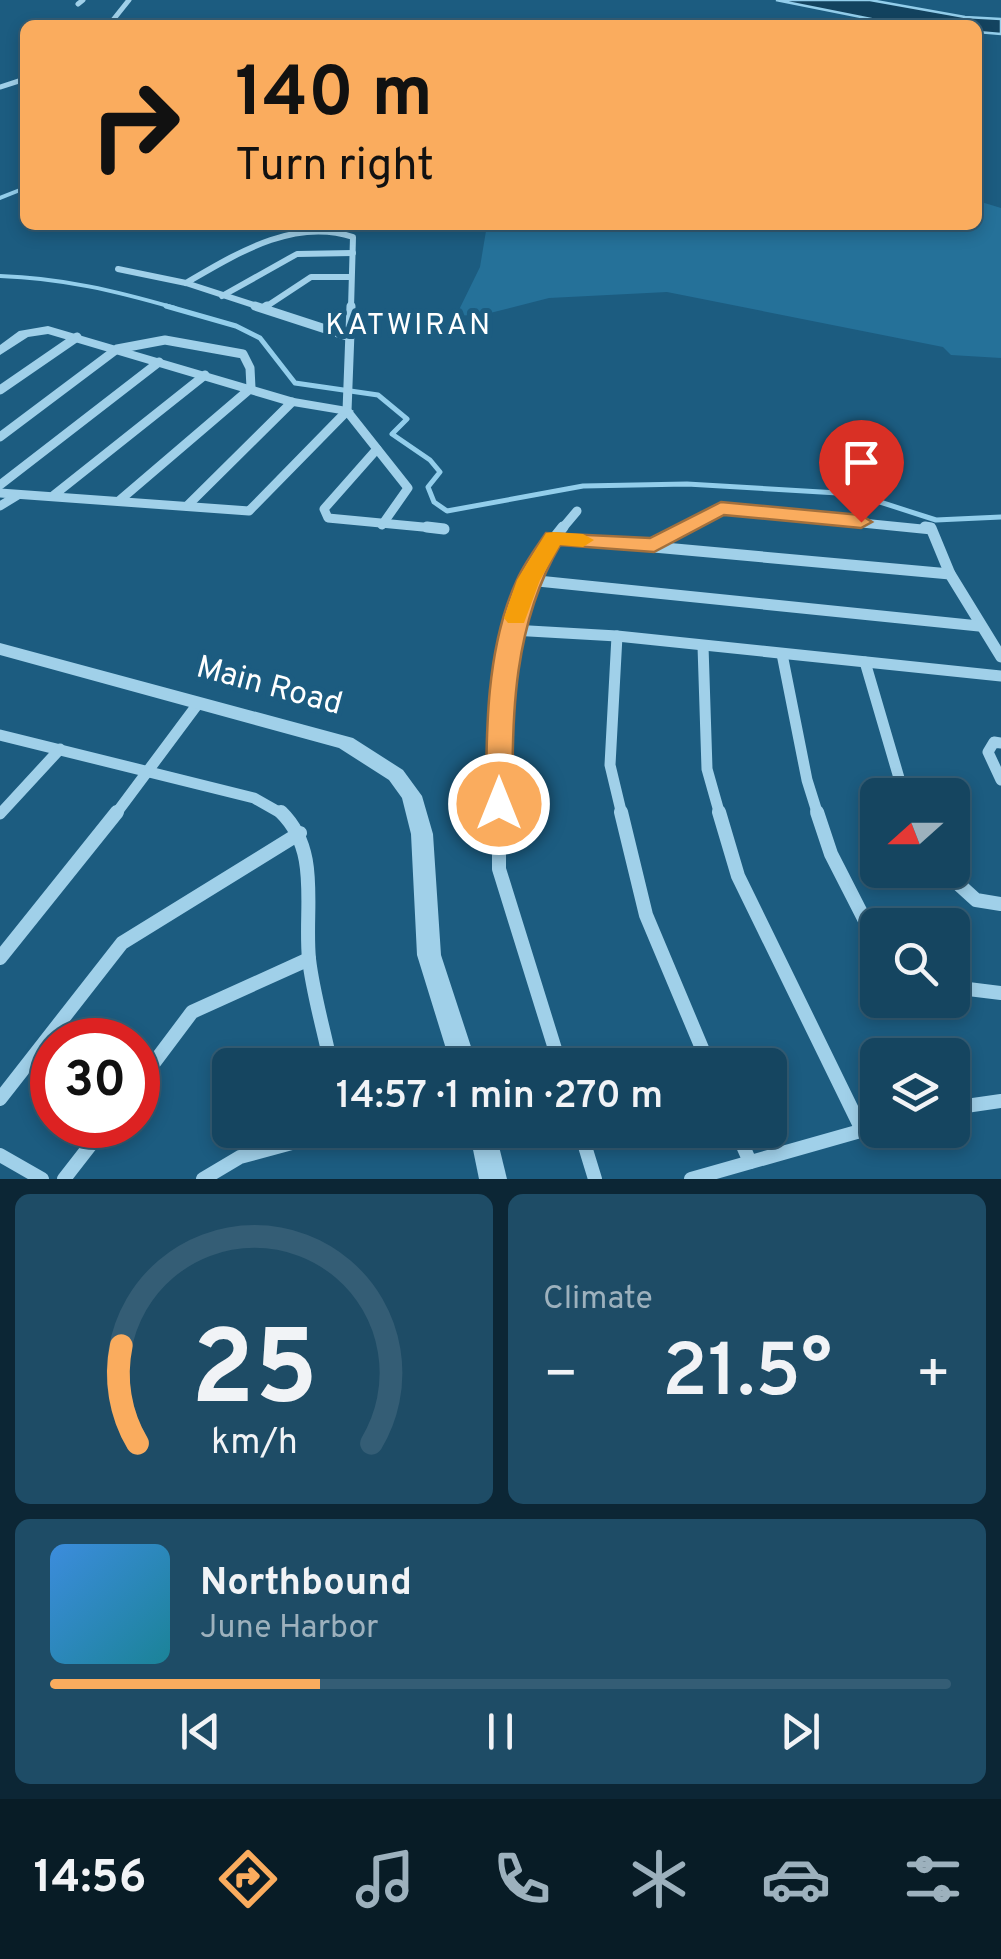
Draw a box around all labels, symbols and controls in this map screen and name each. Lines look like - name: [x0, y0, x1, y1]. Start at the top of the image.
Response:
- text: 140 m: [235, 52, 433, 141]
- icon: right: [70, 60, 200, 190]
- text: Turn right: [235, 139, 434, 196]
- district label: KATWIRAN: [325, 308, 493, 345]
- pin: [819, 420, 904, 523]
- icon: arrive: [834, 435, 889, 490]
- street label: Main Road: [192, 648, 346, 726]
- position arrow: [447, 752, 551, 856]
- north arrow: [860, 778, 970, 888]
- map controls: [860, 778, 970, 1148]
- button: search: [860, 908, 970, 1018]
- speed limit sign: 30: [30, 1018, 160, 1148]
- button: layers: [860, 1038, 970, 1148]
- text: 14:57 · 1 min · 270 m: [336, 1073, 663, 1122]
- text: Climate: [543, 1280, 653, 1320]
- text: 25: [190, 1309, 318, 1441]
- text: 21.5°: [662, 1328, 832, 1423]
- text: −: [543, 1342, 578, 1412]
- text: +: [916, 1342, 951, 1412]
- text: km/h: [211, 1421, 297, 1467]
- text: Northbound: [200, 1560, 412, 1609]
- text: June Harbor: [200, 1609, 379, 1649]
- icon: previous: [173, 1704, 228, 1759]
- icon: pause: [473, 1704, 528, 1759]
- icon: next: [773, 1704, 828, 1759]
- icon: directions: [213, 1844, 283, 1914]
- icon: music: [350, 1844, 420, 1914]
- icon: phone: [487, 1844, 557, 1914]
- icon: climate: [624, 1844, 694, 1914]
- icon: car: [761, 1844, 831, 1914]
- icon: filters: [898, 1844, 968, 1914]
- text: 14:56: [33, 1851, 146, 1908]

